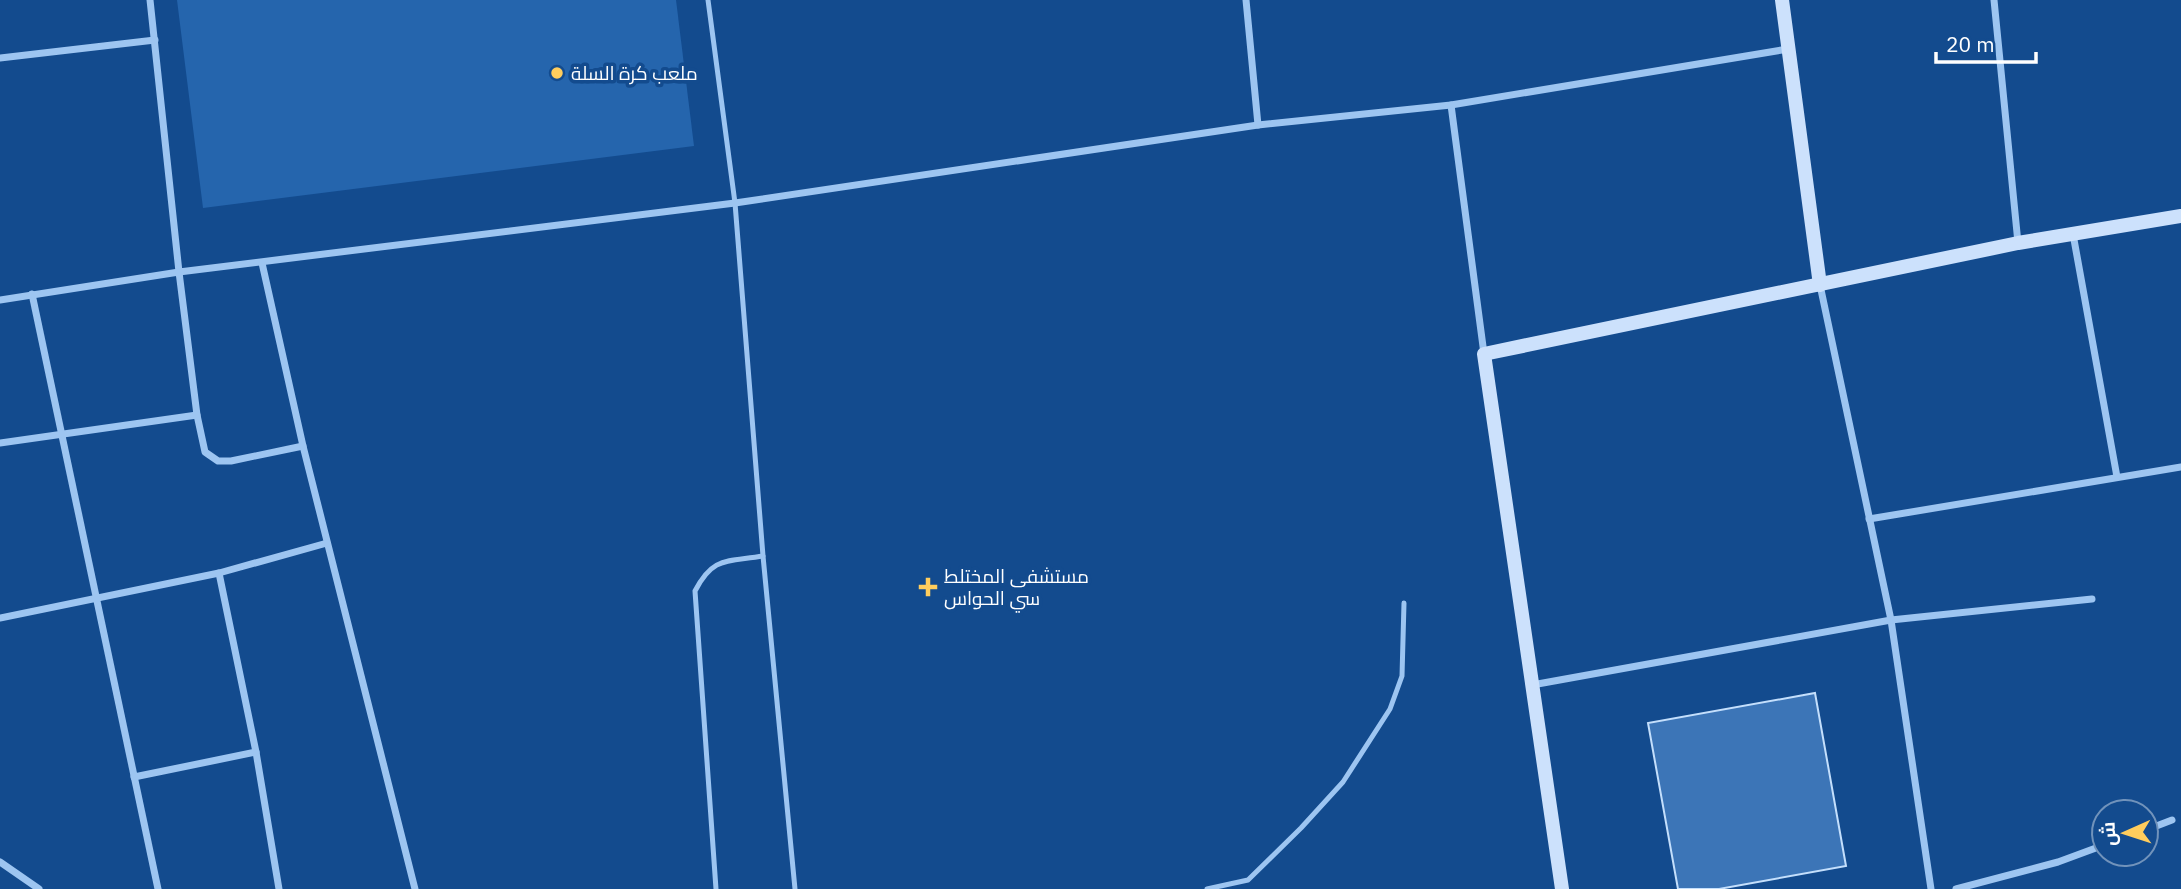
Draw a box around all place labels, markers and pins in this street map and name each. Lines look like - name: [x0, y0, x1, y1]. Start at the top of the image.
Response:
- place label: ملعب كرة السلة: [571, 61, 698, 85]
- marker: ملعب كرة السلة: [549, 65, 565, 81]
- place label: مستشفى المختلط سي الحواس: [944, 564, 1089, 613]
- marker: مستشفى المختلط سي الحواس: [918, 577, 938, 597]

